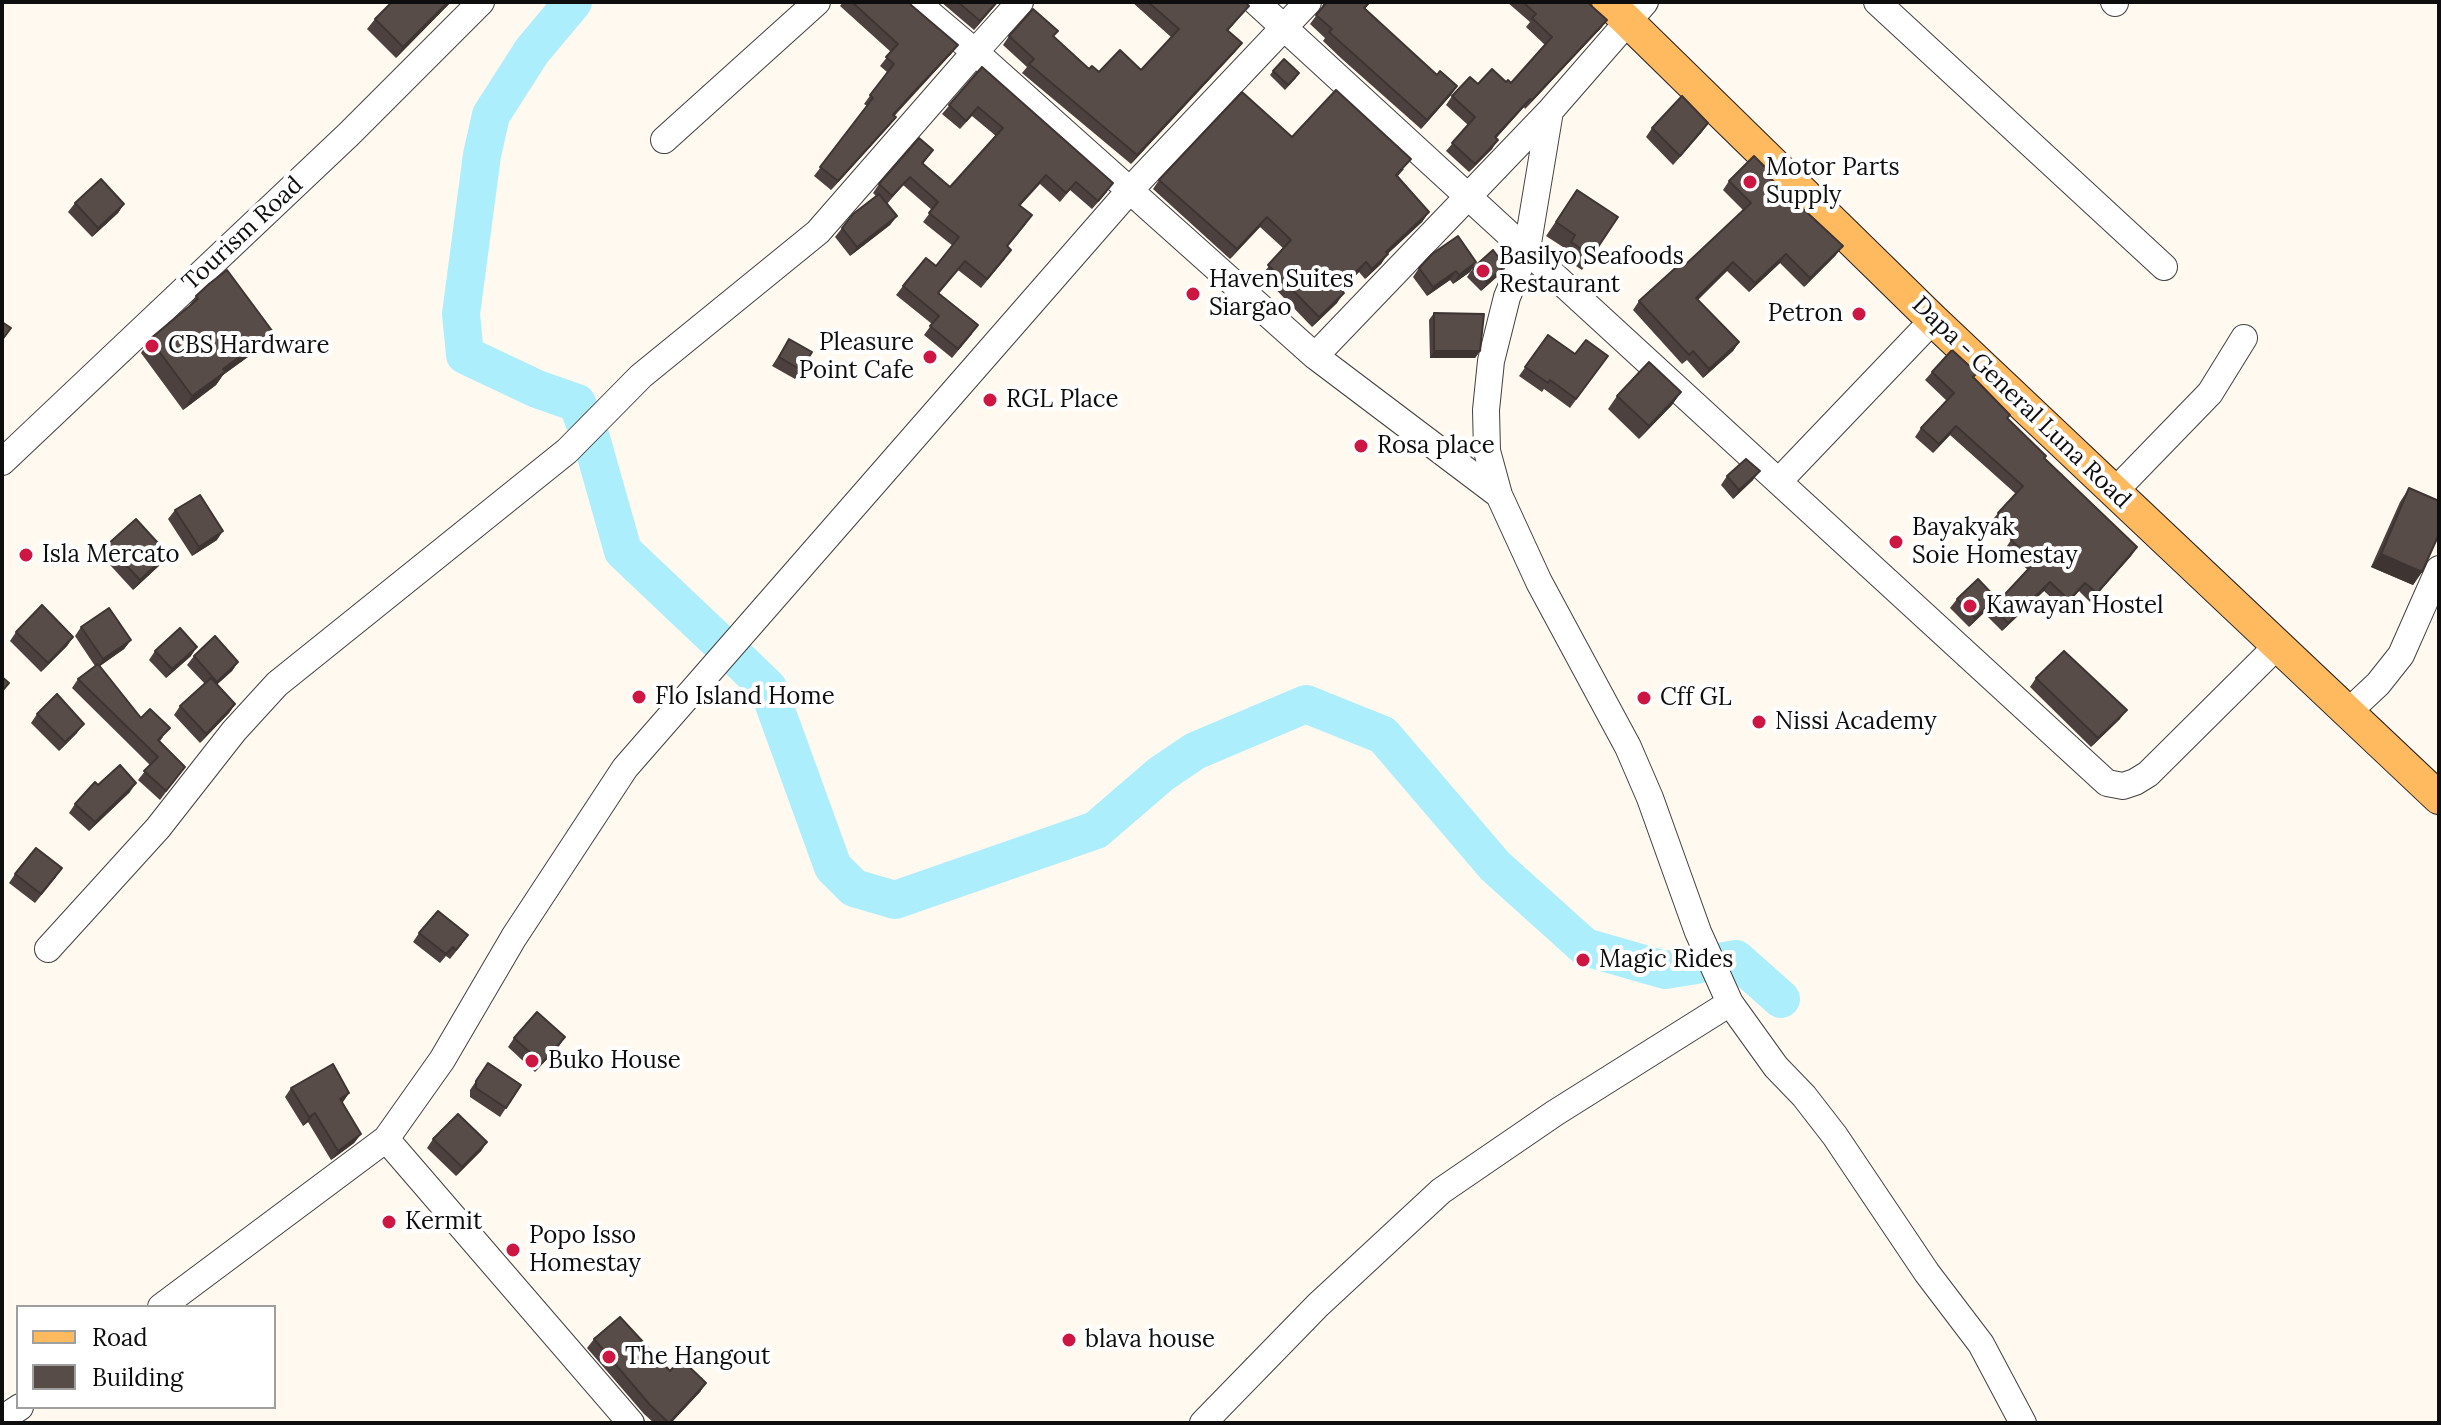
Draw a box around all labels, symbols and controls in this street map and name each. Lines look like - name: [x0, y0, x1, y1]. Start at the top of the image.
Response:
- place label: Motor Parts Supply: [1766, 154, 1900, 210]
- street label: Tourism Road: [177, 171, 309, 297]
- marker: Motor Parts Supply: [1741, 173, 1759, 191]
- place label: Basilyo Seafoods Restaurant: [1499, 243, 1684, 299]
- marker: Basilyo Seafoods Restaurant: [1474, 262, 1492, 280]
- place label: Haven Suites Siargao: [1209, 266, 1354, 322]
- marker: Haven Suites Siargao: [1184, 285, 1202, 303]
- street label: Dapa - General Luna Road: [1906, 291, 2136, 515]
- place label: Petron: [1768, 300, 1843, 328]
- marker: Petron: [1850, 305, 1868, 323]
- place label: Pleasure Point Cafe: [799, 329, 914, 385]
- place label: CBS Hardware: [168, 332, 330, 360]
- marker: CBS Hardware: [143, 337, 161, 355]
- marker: Pleasure Point Cafe: [921, 348, 939, 366]
- place label: RGL Place: [1006, 386, 1118, 414]
- marker: RGL Place: [981, 391, 999, 409]
- place label: Rosa place: [1377, 432, 1495, 460]
- marker: Rosa place: [1352, 437, 1370, 455]
- place label: Bayakyak Soie Homestay: [1912, 514, 2078, 570]
- marker: Bayakyak Soie Homestay: [1887, 533, 1905, 551]
- place label: Isla Mercato: [42, 541, 180, 569]
- marker: Isla Mercato: [17, 546, 35, 564]
- place label: Kawayan Hostel: [1986, 592, 2164, 620]
- marker: Kawayan Hostel: [1961, 597, 1979, 615]
- place label: Flo Island Home: [655, 683, 835, 711]
- place label: Cff GL: [1660, 684, 1732, 712]
- marker: Flo Island Home: [630, 688, 648, 706]
- marker: Cff GL: [1635, 689, 1653, 707]
- place label: Nissi Academy: [1775, 708, 1937, 736]
- marker: Nissi Academy: [1750, 713, 1768, 731]
- place label: Magic Rides: [1599, 946, 1733, 974]
- marker: Magic Rides: [1574, 951, 1592, 969]
- place label: Buko House: [548, 1047, 681, 1075]
- marker: Buko House: [523, 1052, 541, 1070]
- place label: Kermit: [405, 1208, 482, 1236]
- marker: Kermit: [380, 1213, 398, 1231]
- place label: Popo Isso Homestay: [529, 1222, 641, 1278]
- marker: Popo Isso Homestay: [504, 1241, 522, 1259]
- legend: [16, 1305, 276, 1409]
- text: Road: [92, 1322, 148, 1353]
- place label: blava house: [1085, 1326, 1215, 1354]
- marker: blava house: [1060, 1331, 1078, 1349]
- place label: The Hangout: [625, 1343, 770, 1371]
- marker: The Hangout: [600, 1348, 618, 1366]
- text: Building: [92, 1362, 183, 1393]

